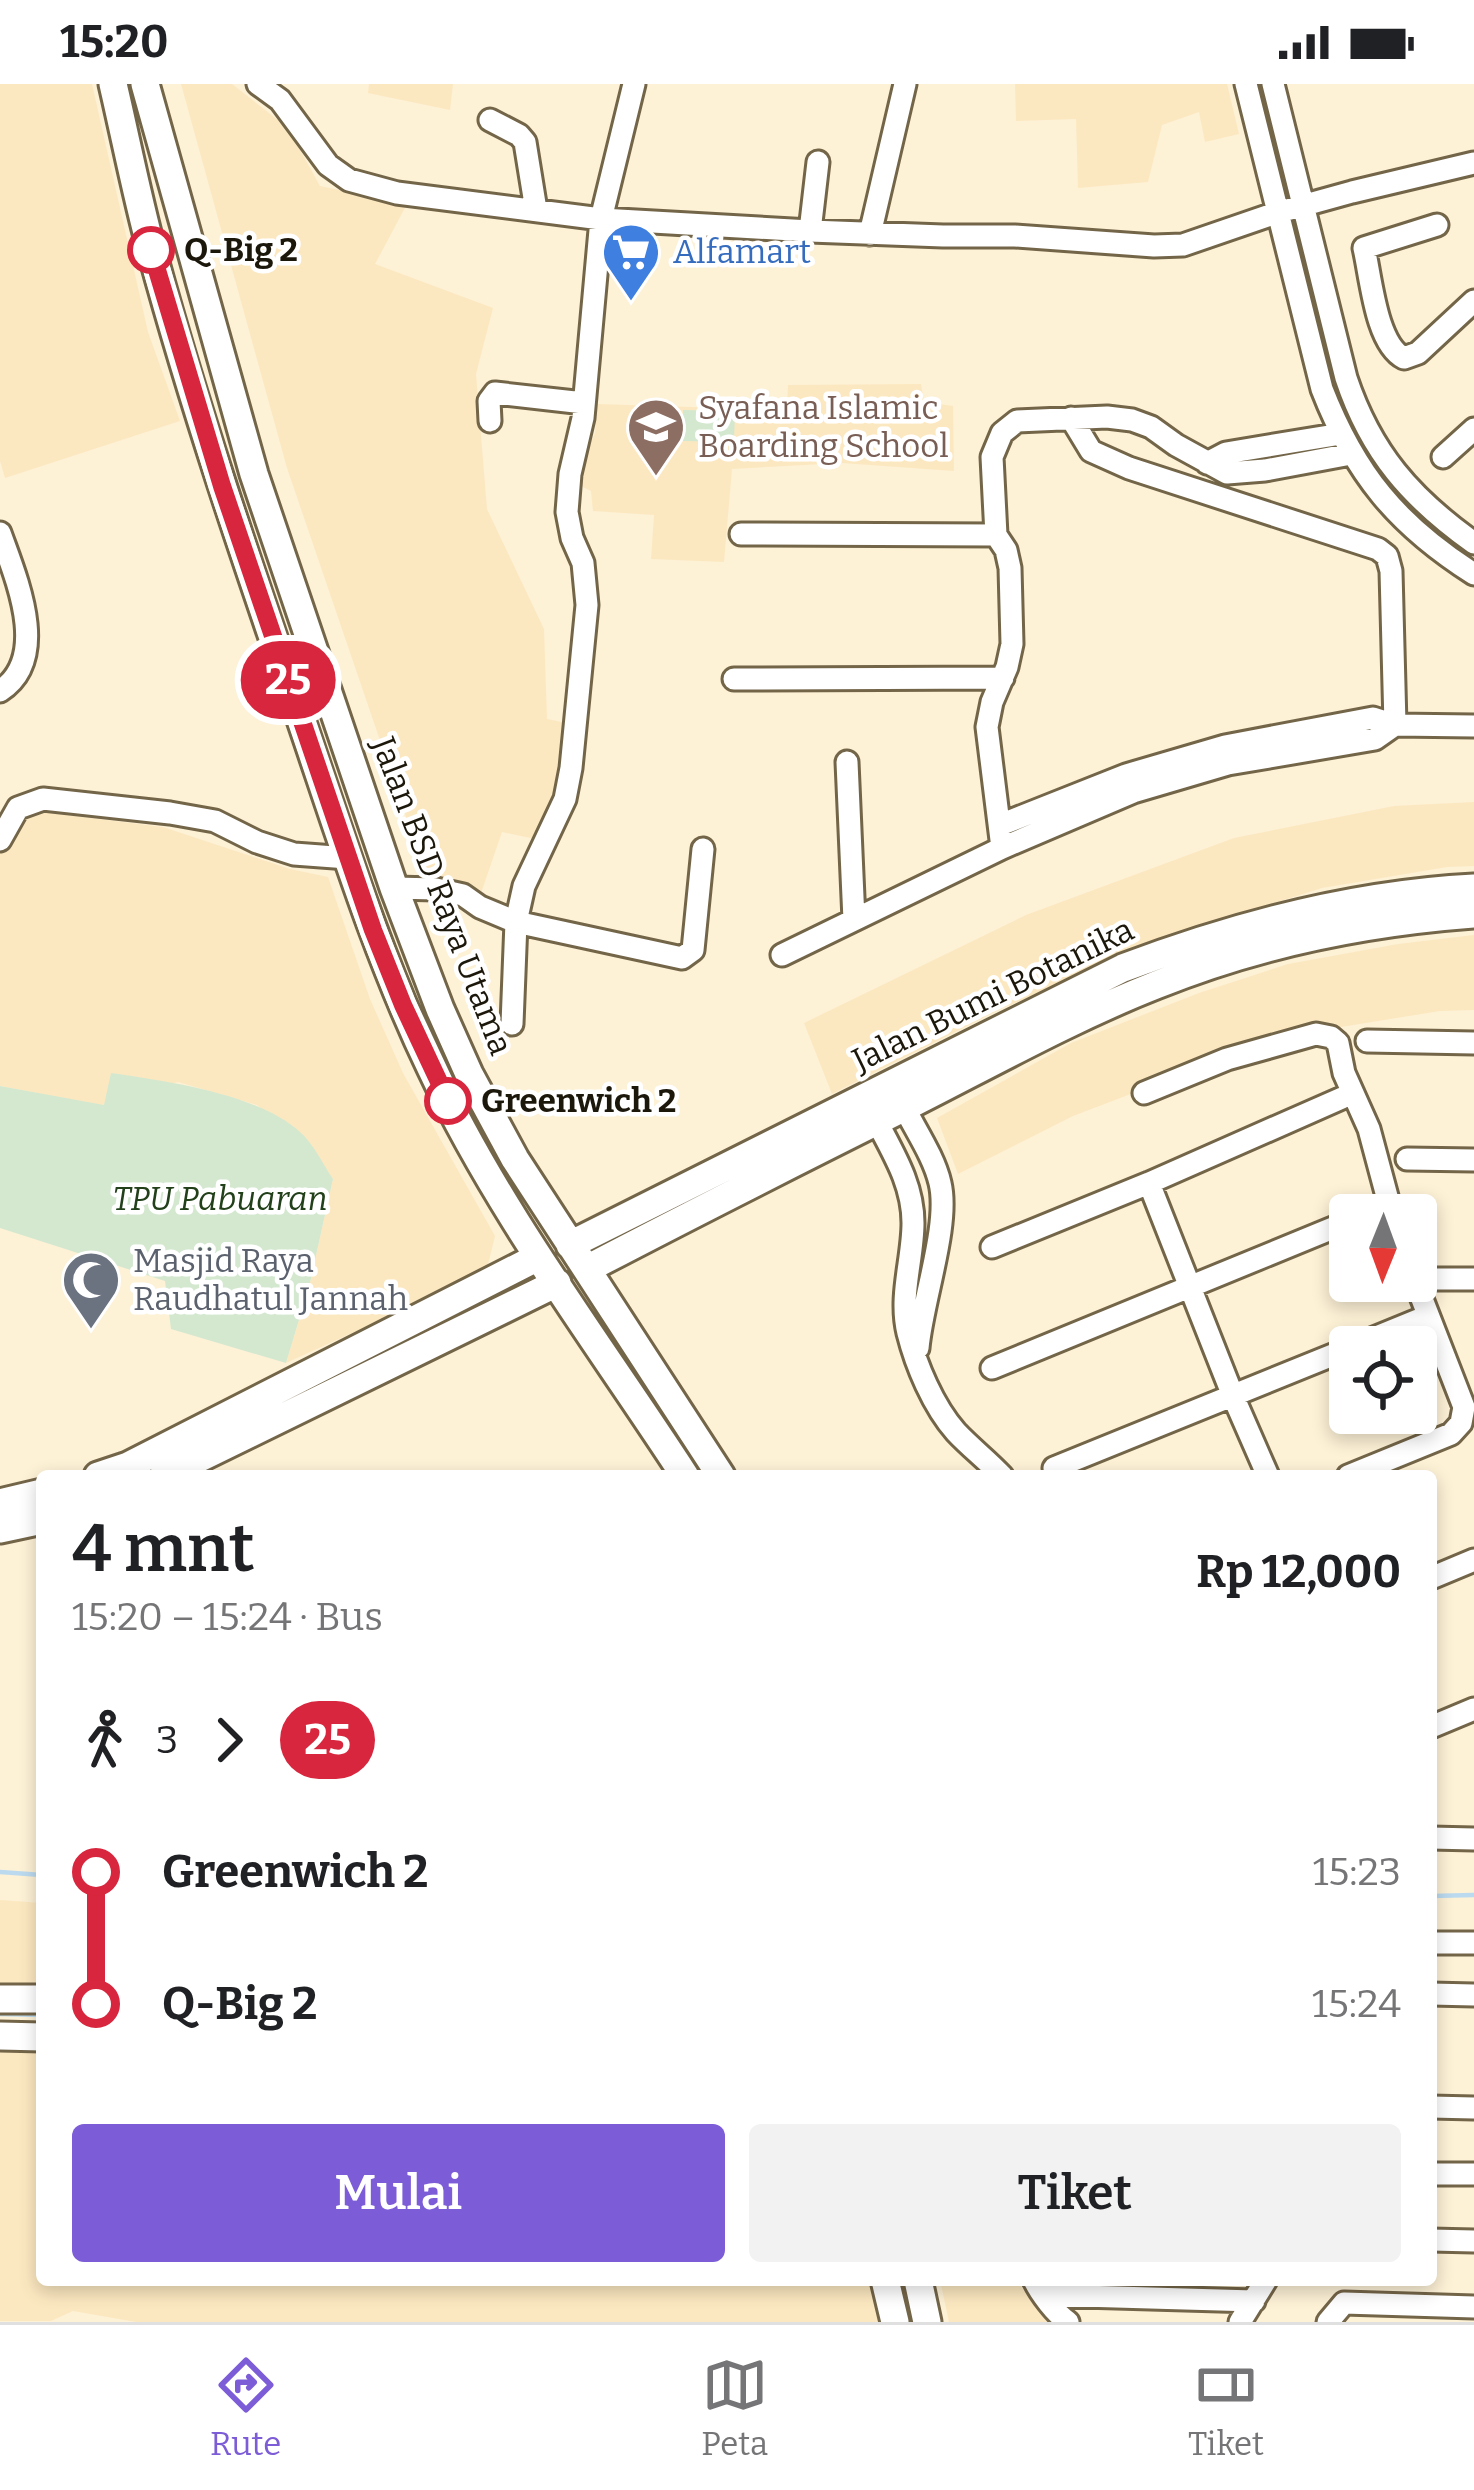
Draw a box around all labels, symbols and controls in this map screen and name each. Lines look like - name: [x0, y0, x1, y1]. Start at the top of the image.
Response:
- text: 15:20: [60, 15, 168, 69]
- supermarket icon: Alfamart: [600, 221, 662, 303]
- marker: Q-Big 2: [129, 228, 173, 272]
- place label: Q-Big 2: [184, 230, 298, 270]
- place label: Alfamart: [673, 232, 811, 272]
- place label: Syafana Islamic Boarding School: [698, 388, 949, 466]
- school or university icon: Syafana Islamic Boarding School: [625, 396, 687, 478]
- line badge: 25: [234, 641, 342, 719]
- text: 25: [265, 655, 311, 705]
- street label: Jalan BSD Raya Utama: [363, 731, 521, 1061]
- street label: Jalan Bumi Botanika: [845, 910, 1140, 1081]
- marker: Greenwich 2: [426, 1079, 470, 1123]
- place label: Greenwich 2: [481, 1081, 676, 1121]
- park label: TPU Pabuaran: [112, 1179, 328, 1219]
- north arrow: [1329, 1194, 1437, 1302]
- map controls: [1329, 1194, 1437, 1434]
- place label: Masjid Raya Raudhatul Jannah: [133, 1241, 408, 1319]
- mosque icon: Masjid Raya Raudhatul Jannah: [60, 1249, 122, 1331]
- button: locate: [1329, 1326, 1437, 1434]
- text: 4 mnt: [72, 1509, 255, 1588]
- text: Rp 12,000: [1196, 1545, 1401, 1599]
- text: 15:20 – 15:24 · Bus: [72, 1594, 383, 1640]
- icon: walk: [72, 1707, 138, 1773]
- icon: forward: [196, 1707, 262, 1773]
- text: 25: [304, 1715, 351, 1765]
- text: 3: [156, 1717, 178, 1763]
- text: Greenwich 2: [162, 1845, 428, 1899]
- text: 15:23: [1313, 1849, 1401, 1895]
- text: Q-Big 2: [162, 1977, 317, 2031]
- text: 15:24: [1312, 1981, 1401, 2027]
- button: Mulai: [72, 2124, 725, 2262]
- button: Tiket: [749, 2124, 1401, 2262]
- tab: Rute: [210, 2352, 281, 2464]
- tab: Peta: [701, 2352, 768, 2464]
- tab: Tiket: [1188, 2352, 1264, 2464]

